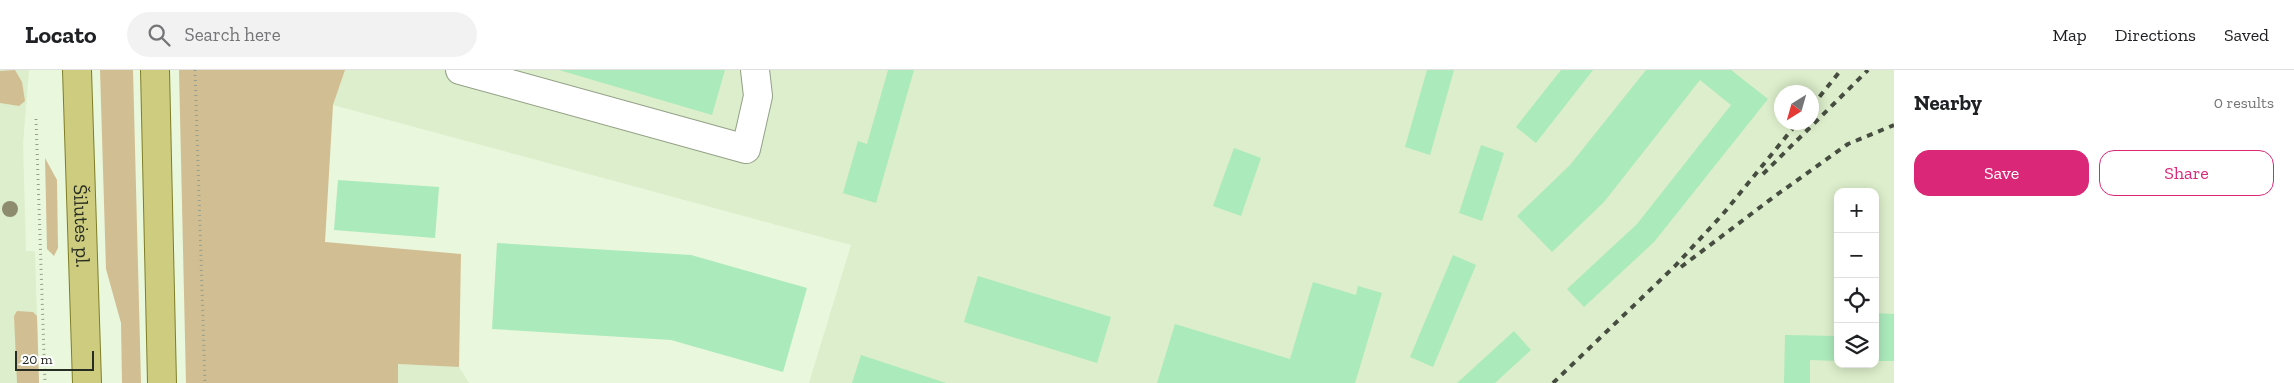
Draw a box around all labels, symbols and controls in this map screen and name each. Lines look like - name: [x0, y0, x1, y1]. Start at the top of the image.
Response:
- search box: [127, 12, 477, 57]
- text: Locato: [25, 20, 97, 49]
- icon: search: [145, 21, 173, 49]
- text: Search here: [185, 23, 281, 46]
- text: Map: [2052, 24, 2087, 46]
- text: Directions: [2115, 24, 2196, 46]
- text: Saved: [2224, 24, 2269, 46]
- north arrow: [1774, 85, 1819, 130]
- text: Nearby: [1914, 90, 1982, 115]
- text: 0 results: [2214, 93, 2274, 112]
- button: Save: [1914, 150, 2089, 196]
- button: Share: [2099, 150, 2274, 196]
- street label: Šilutės pl.: [69, 184, 95, 268]
- map controls: [1834, 188, 1879, 368]
- button: +: [1834, 188, 1879, 233]
- button: −: [1834, 233, 1879, 278]
- button: locate: [1834, 278, 1879, 323]
- button: layers: [1834, 323, 1879, 368]
- scale bar: [15, 348, 94, 371]
- text: 20 m: [22, 351, 53, 368]

